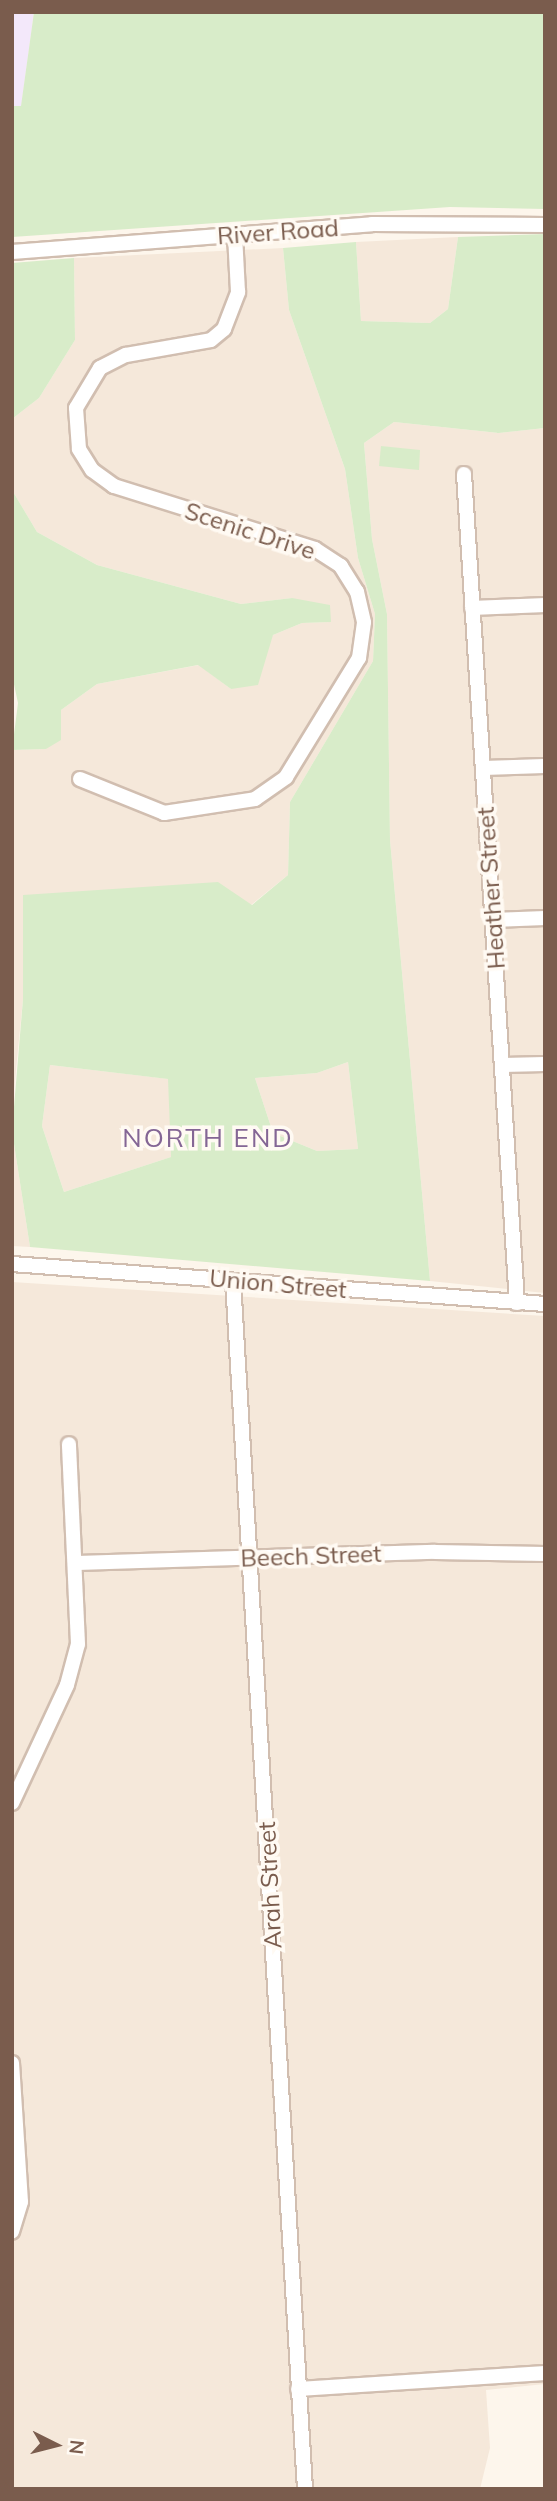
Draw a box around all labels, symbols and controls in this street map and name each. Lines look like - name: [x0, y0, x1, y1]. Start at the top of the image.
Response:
- street label: River Road: [216, 213, 340, 251]
- street label: Scenic Drive: [181, 496, 319, 566]
- street label: Heather Street: [471, 806, 511, 970]
- district label: NORTH END: [123, 1122, 293, 1154]
- street label: Union Street: [208, 1264, 348, 1304]
- street label: Beech Street: [240, 1539, 382, 1573]
- street label: Arah Street: [252, 1821, 288, 1949]
- north arrow: [21, 2410, 91, 2480]
- text: N: [64, 2439, 90, 2456]

